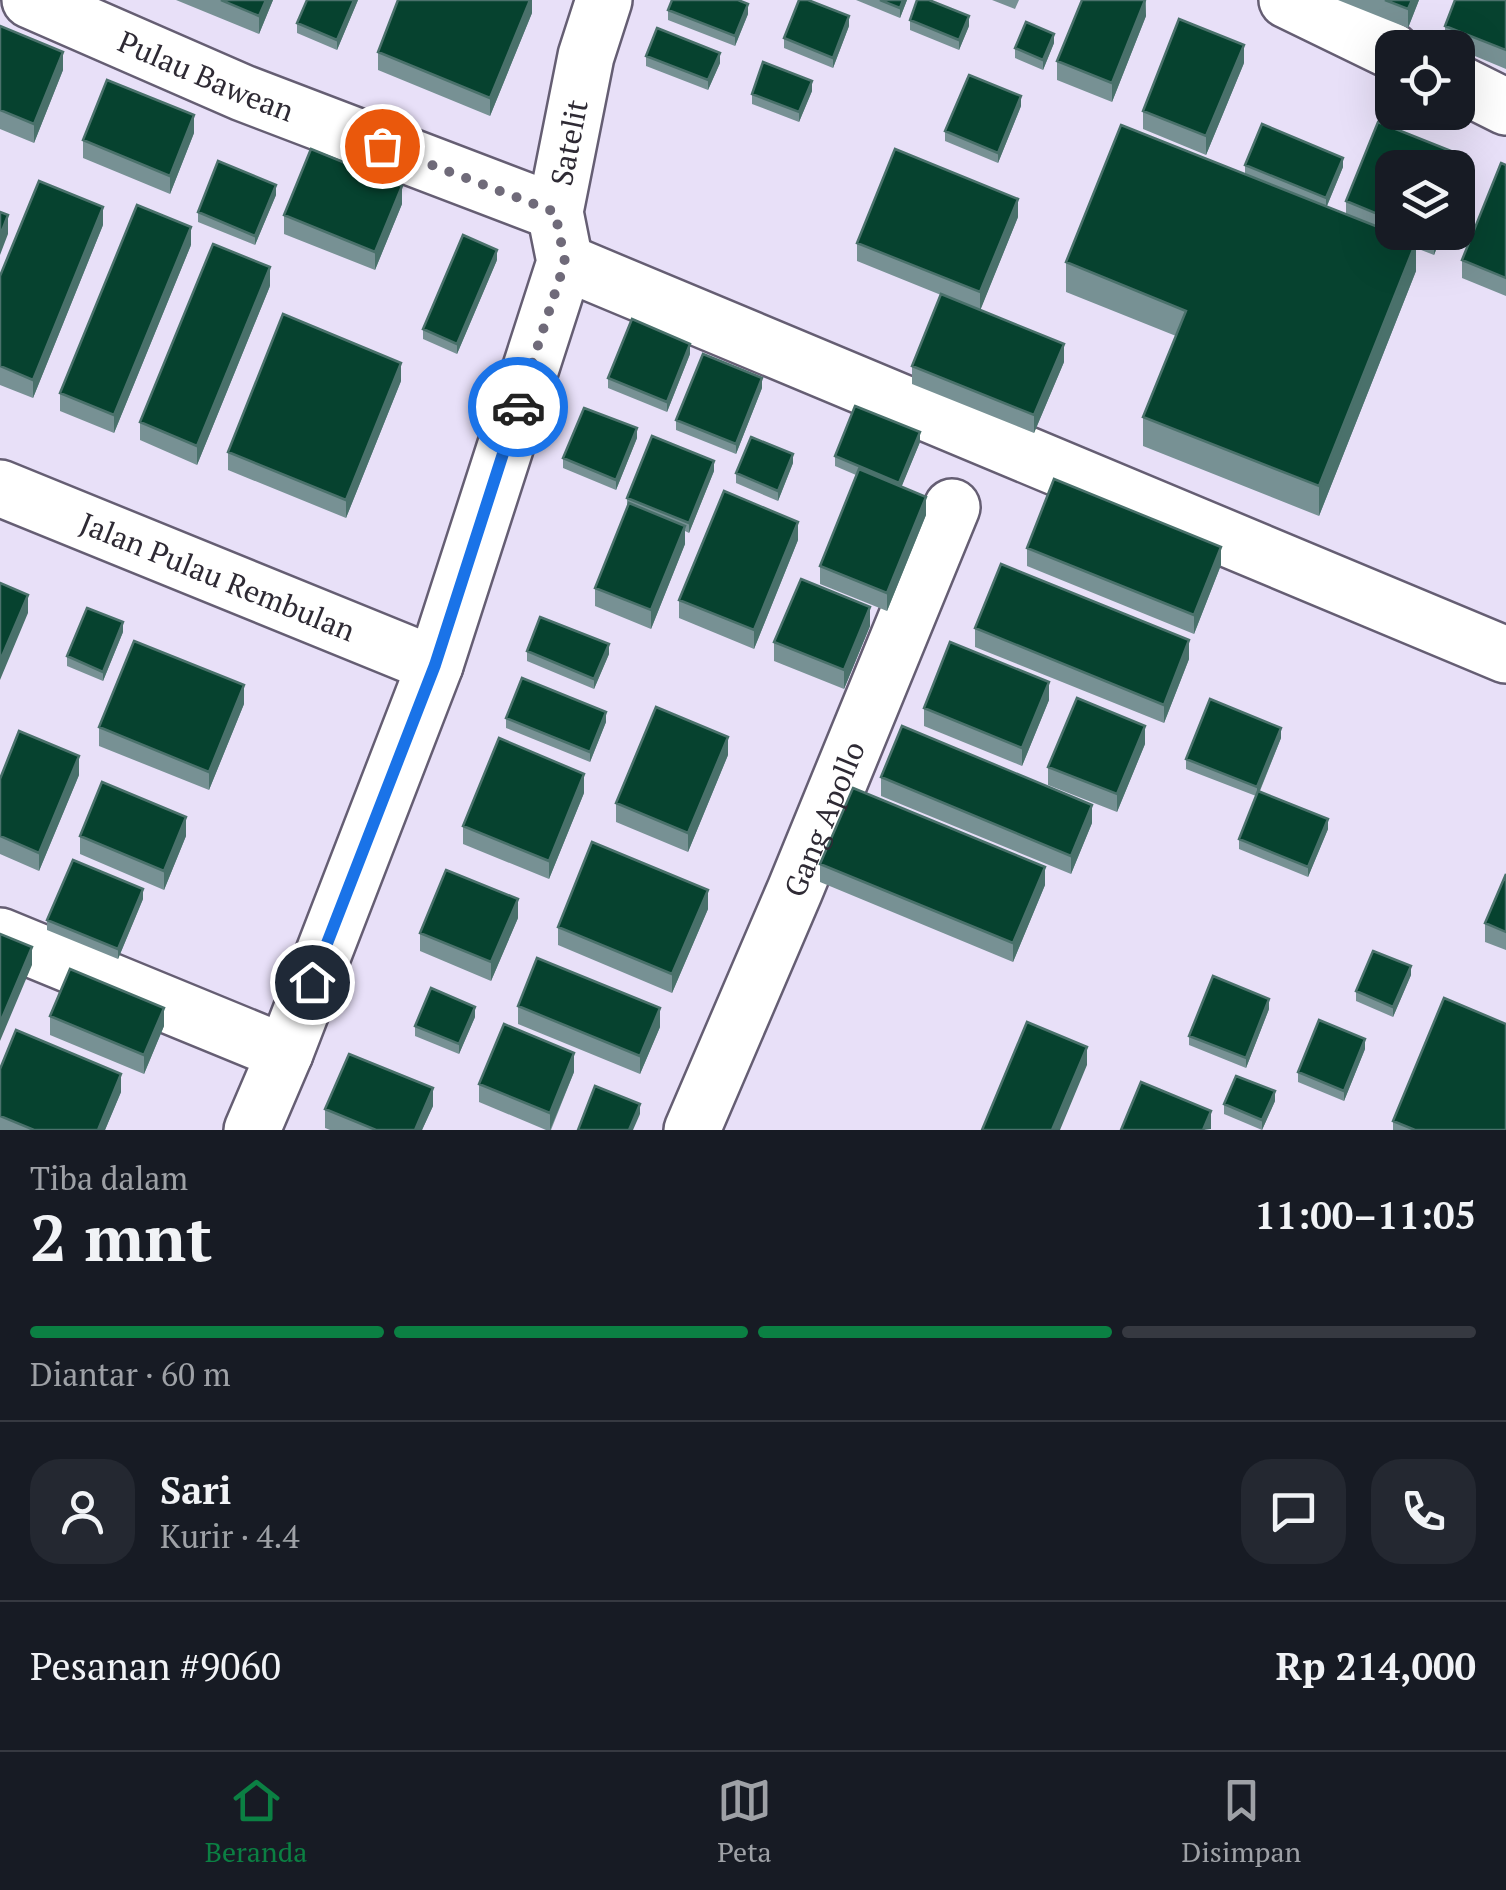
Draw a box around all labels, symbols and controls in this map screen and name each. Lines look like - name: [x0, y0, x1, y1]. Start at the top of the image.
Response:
- street label: Pulau Bawean: [112, 21, 300, 131]
- map controls: [1375, 30, 1475, 250]
- button: locate: [1375, 30, 1475, 130]
- street label: Satelit: [541, 96, 597, 189]
- pin: [340, 104, 425, 189]
- icon: bag: [355, 119, 410, 174]
- button: layers: [1375, 150, 1475, 250]
- courier: [468, 357, 568, 457]
- icon: car: [491, 380, 546, 435]
- street label: Jalan Pulau Rembulan: [74, 503, 361, 650]
- street label: Gang Apollo: [774, 735, 874, 903]
- pin: [270, 940, 355, 1025]
- icon: home: [285, 955, 340, 1010]
- text: Tiba dalam: [30, 1157, 188, 1199]
- text: 11:00–11:05: [1254, 1190, 1476, 1240]
- text: 2 mnt: [30, 1193, 212, 1280]
- text: Diantar · 60 m: [30, 1353, 231, 1395]
- button: person: [30, 1459, 135, 1564]
- button: chat: [1241, 1459, 1346, 1564]
- button: phone: [1371, 1459, 1476, 1564]
- text: Sari: [160, 1465, 231, 1515]
- text: Kurir · 4.4: [160, 1515, 300, 1557]
- text: Pesanan #9060: [30, 1641, 281, 1691]
- text: Rp 214,000: [1276, 1641, 1476, 1691]
- tab: Beranda: [205, 1773, 307, 1870]
- tab: Peta: [717, 1773, 772, 1870]
- tab: Disimpan: [1182, 1773, 1301, 1870]

